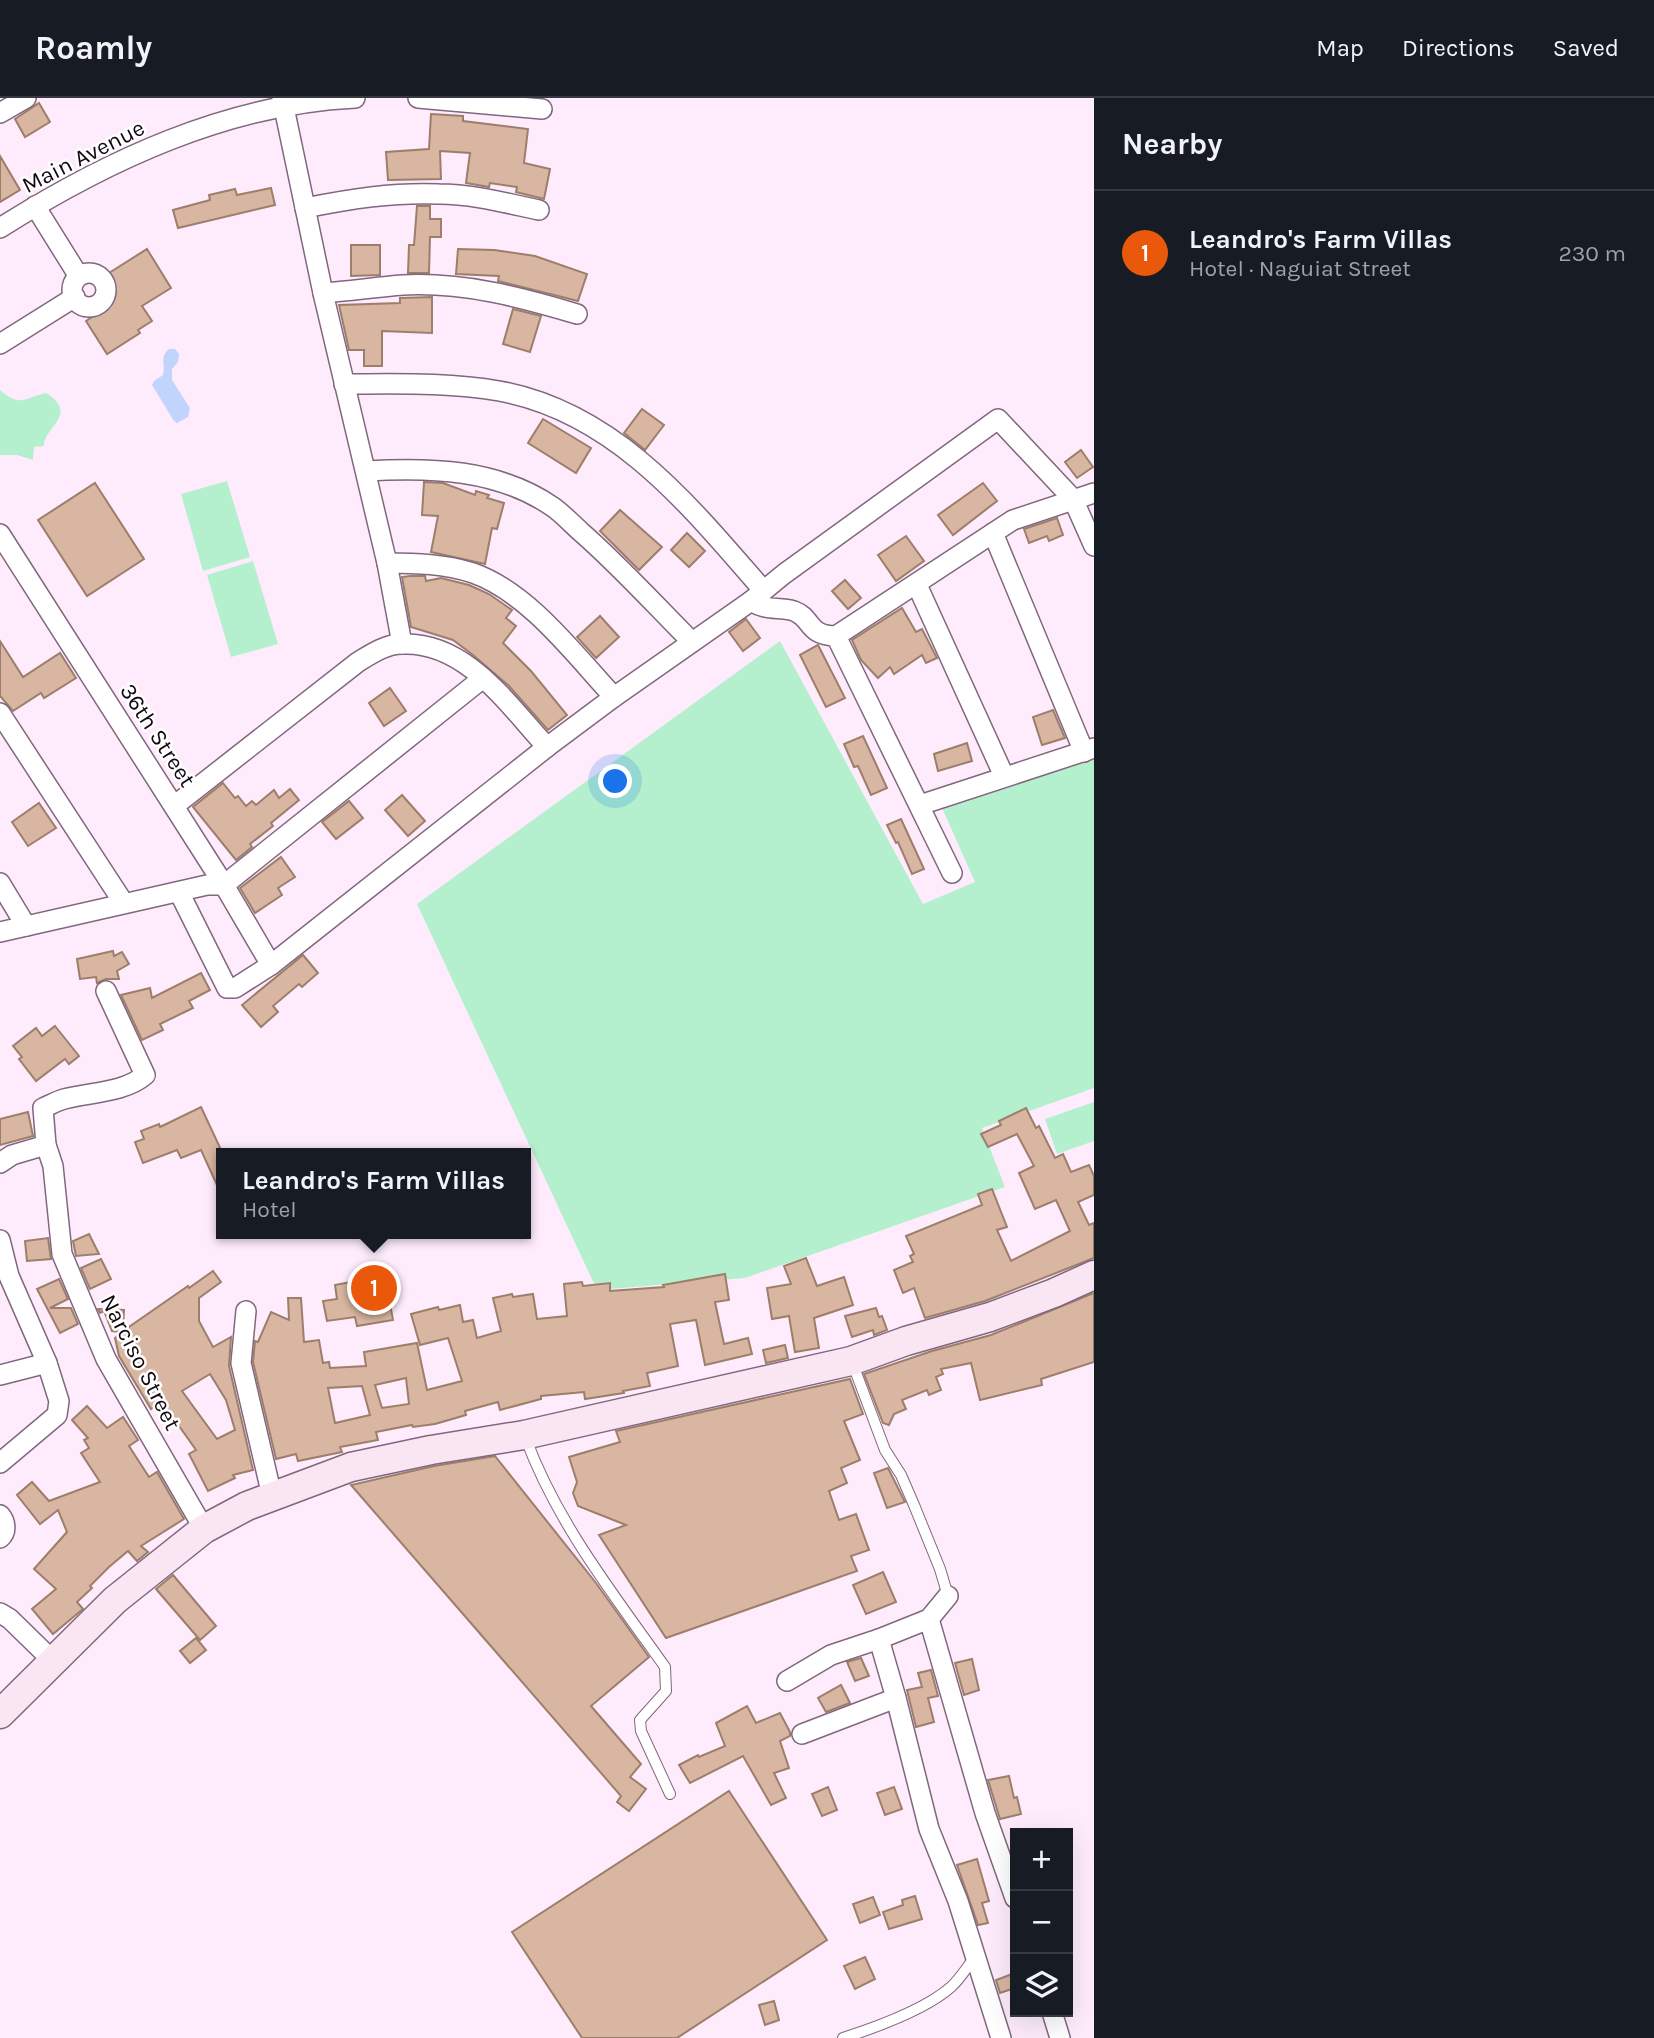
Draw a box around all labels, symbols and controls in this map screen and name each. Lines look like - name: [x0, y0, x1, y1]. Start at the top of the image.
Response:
- text: Roamly: [35, 29, 152, 67]
- text: Map: [1316, 34, 1364, 62]
- text: Directions: [1402, 34, 1515, 62]
- text: Saved: [1553, 34, 1619, 62]
- street label: Main Avenue: [17, 114, 149, 199]
- text: Nearby: [1122, 126, 1222, 162]
- text: Leandro's Farm Villas: [1189, 224, 1452, 255]
- text: 1: [1141, 240, 1149, 267]
- text: 230 m: [1558, 240, 1626, 267]
- text: Hotel · Naguiat Street: [1189, 255, 1411, 282]
- street label: 36th Street: [114, 678, 201, 792]
- your location: [598, 764, 632, 798]
- popup: [216, 1148, 531, 1239]
- text: Leandro's Farm Villas: [242, 1165, 505, 1196]
- text: Hotel: [242, 1196, 297, 1223]
- pin: 1: [351, 1262, 397, 1314]
- street label: Narciso Street: [95, 1290, 186, 1435]
- map controls: [1010, 1828, 1073, 2017]
- button: +: [1010, 1828, 1073, 1891]
- button: −: [1010, 1891, 1073, 1954]
- button: layers: [1010, 1954, 1073, 2017]

